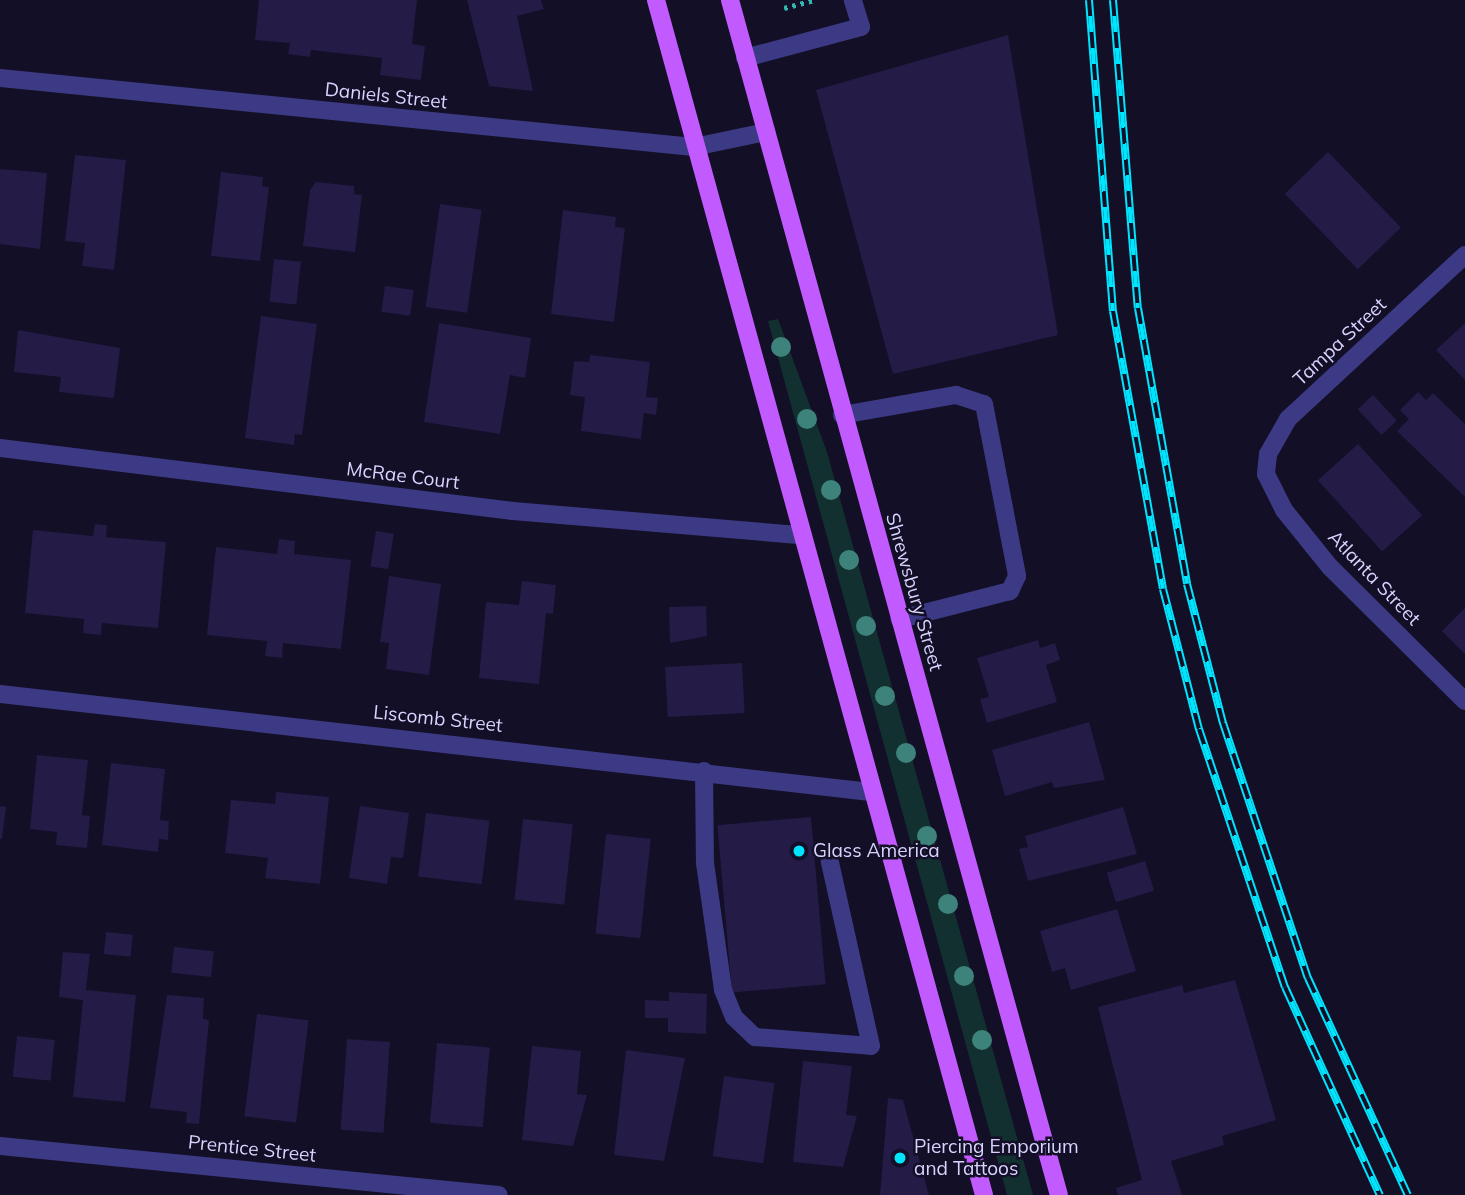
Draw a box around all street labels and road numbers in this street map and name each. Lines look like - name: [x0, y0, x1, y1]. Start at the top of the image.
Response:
- street label: Daniels Street: [324, 78, 448, 114]
- street label: Tampa Street: [1289, 293, 1391, 391]
- street label: McRae Court: [345, 458, 461, 494]
- street label: Shrewsbury Street: [881, 510, 947, 674]
- street label: Atlanta Street: [1323, 526, 1425, 630]
- street label: Liscomb Street: [372, 701, 504, 737]
- street label: Prentice Street: [187, 1131, 317, 1167]

